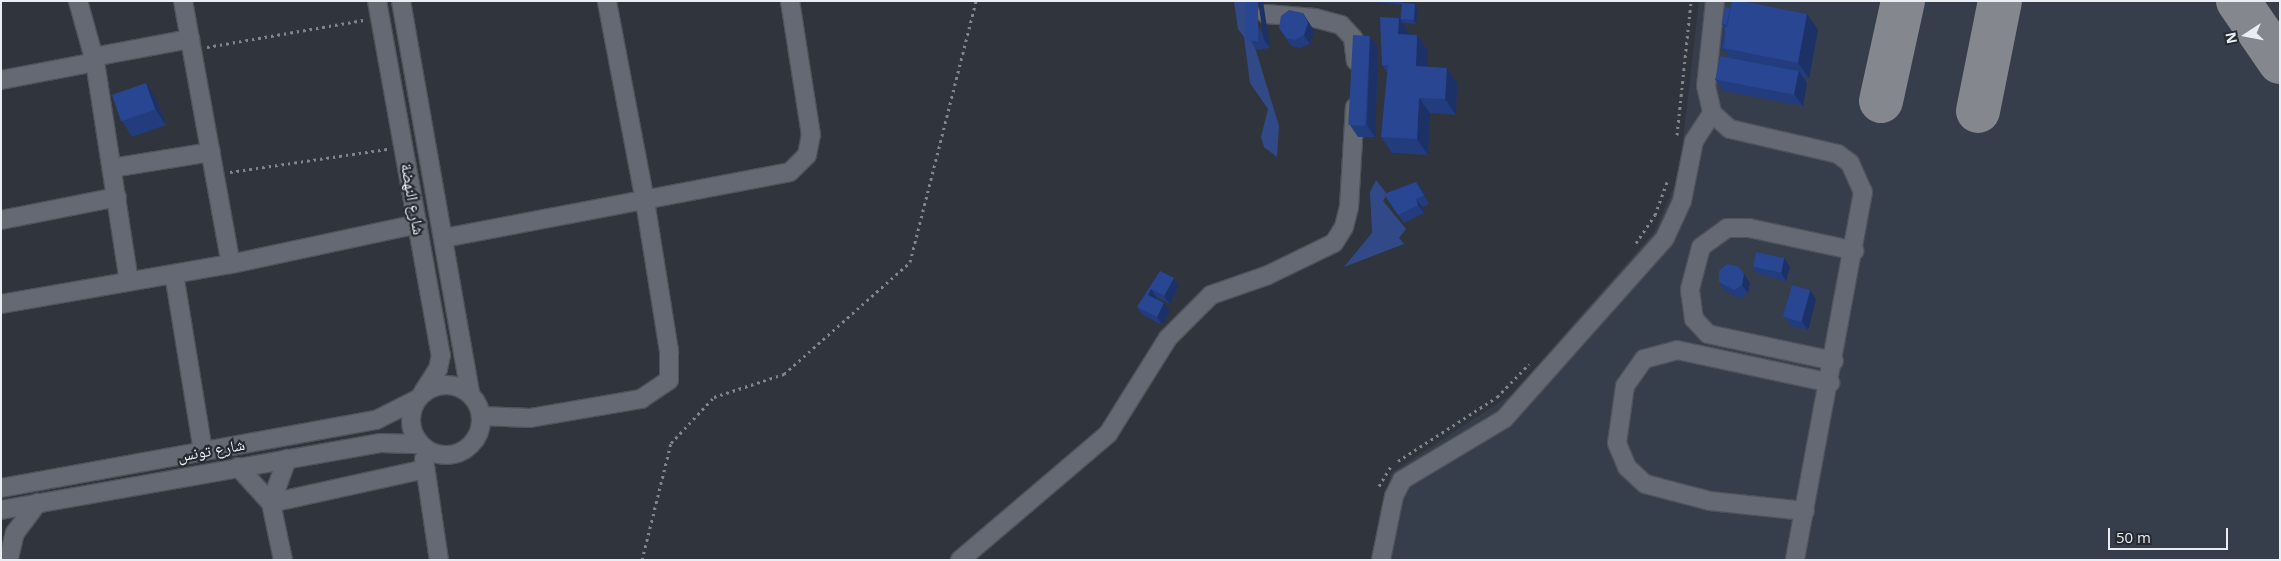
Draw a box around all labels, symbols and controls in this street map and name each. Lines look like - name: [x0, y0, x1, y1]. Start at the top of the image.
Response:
- north arrow: [2221, 10, 2271, 60]
- text: N: [2220, 31, 2241, 45]
- street label: شارع النهضة: [397, 162, 429, 236]
- street label: شارع تونس: [176, 435, 246, 465]
- scale bar: [2111, 518, 2231, 550]
- text: 50 m: [2116, 527, 2151, 547]

